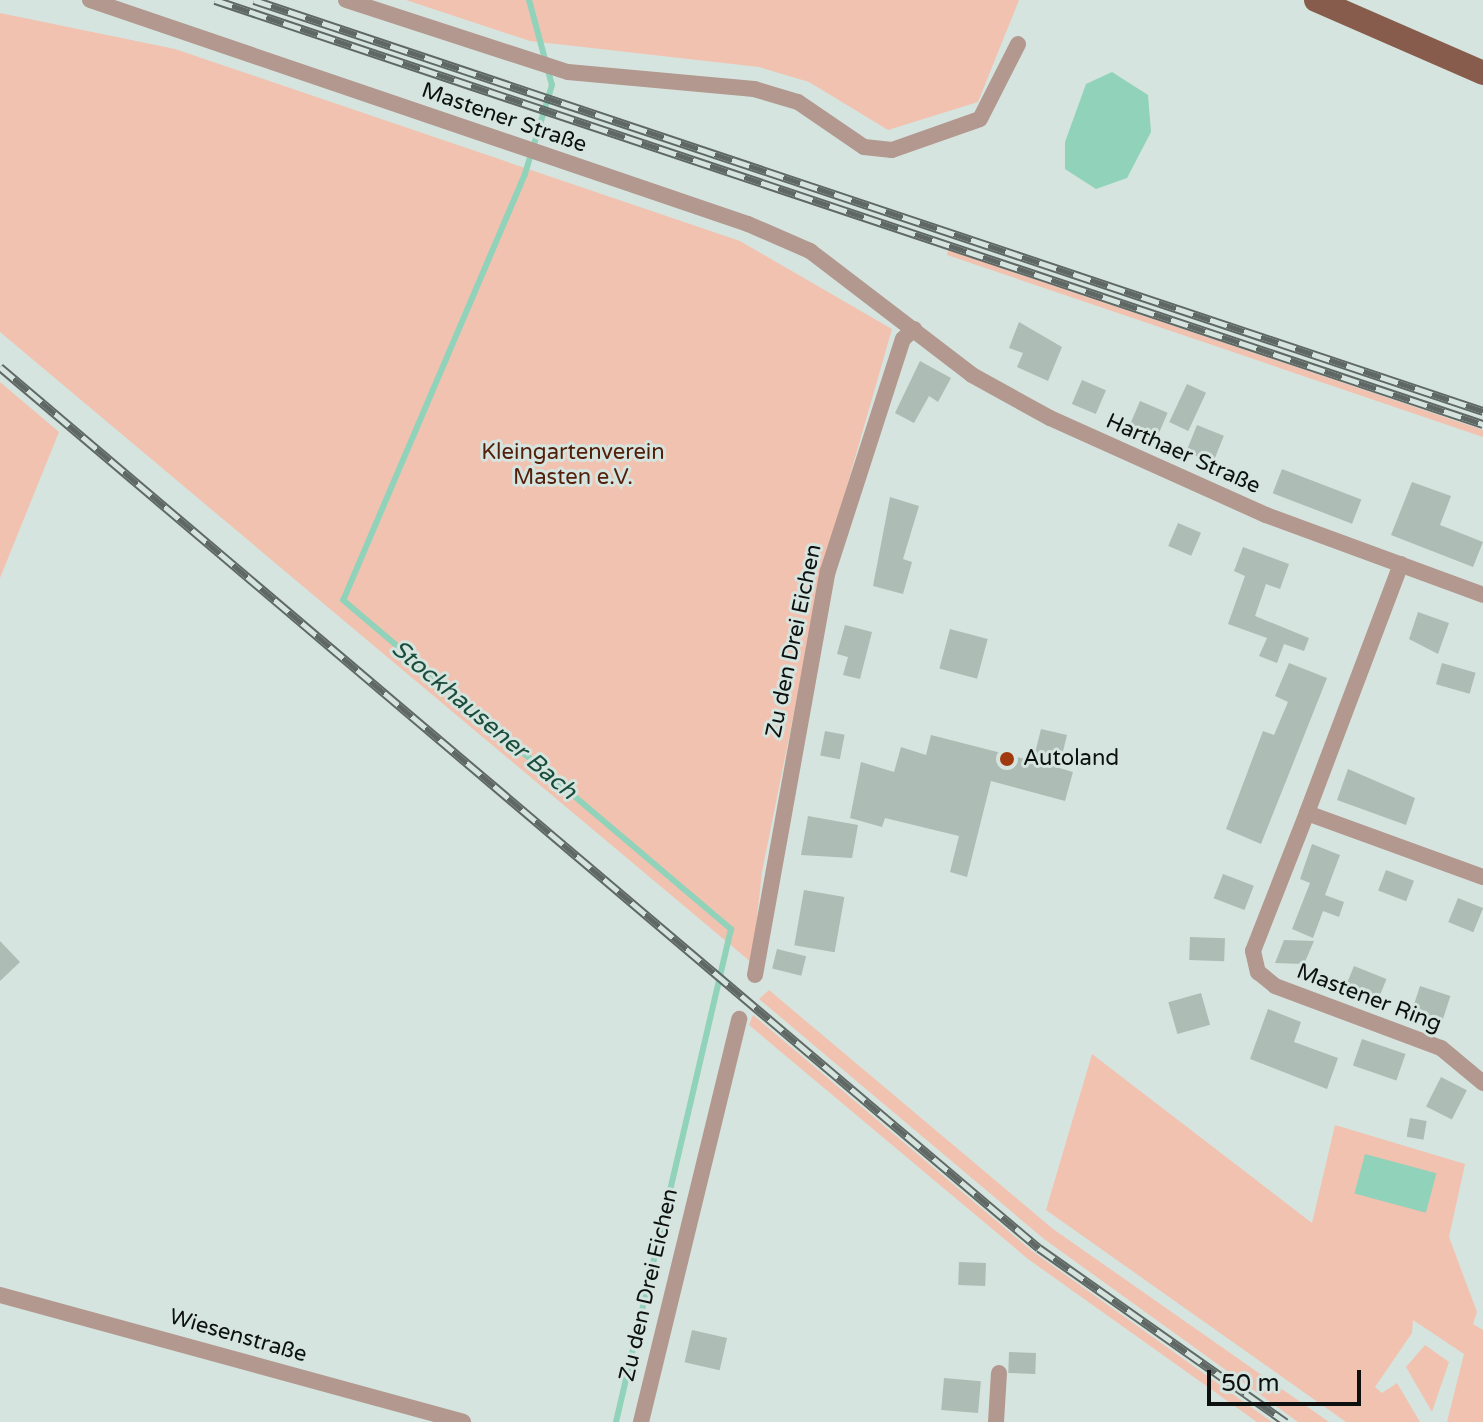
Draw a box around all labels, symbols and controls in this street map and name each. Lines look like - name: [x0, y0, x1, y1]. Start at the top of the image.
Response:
- street label: Mastener Straße: [418, 77, 590, 159]
- street label: Harthaer Straße: [1102, 408, 1264, 500]
- park label: Kleingartenverein Masten e.V.: [481, 439, 665, 490]
- street label: Zu den Drei Eichen: [761, 542, 827, 740]
- water label: Stockhausener Bach: [386, 634, 582, 806]
- place label: Autoland: [1023, 746, 1119, 772]
- marker: Autoland: [998, 750, 1016, 768]
- street label: Mastener Ring: [1293, 958, 1445, 1038]
- street label: Zu den Drei Eichen: [614, 1186, 684, 1384]
- street label: Wiesenstraße: [166, 1304, 310, 1368]
- scale bar: [1211, 1354, 1365, 1404]
- text: 50 m: [1221, 1369, 1279, 1398]

